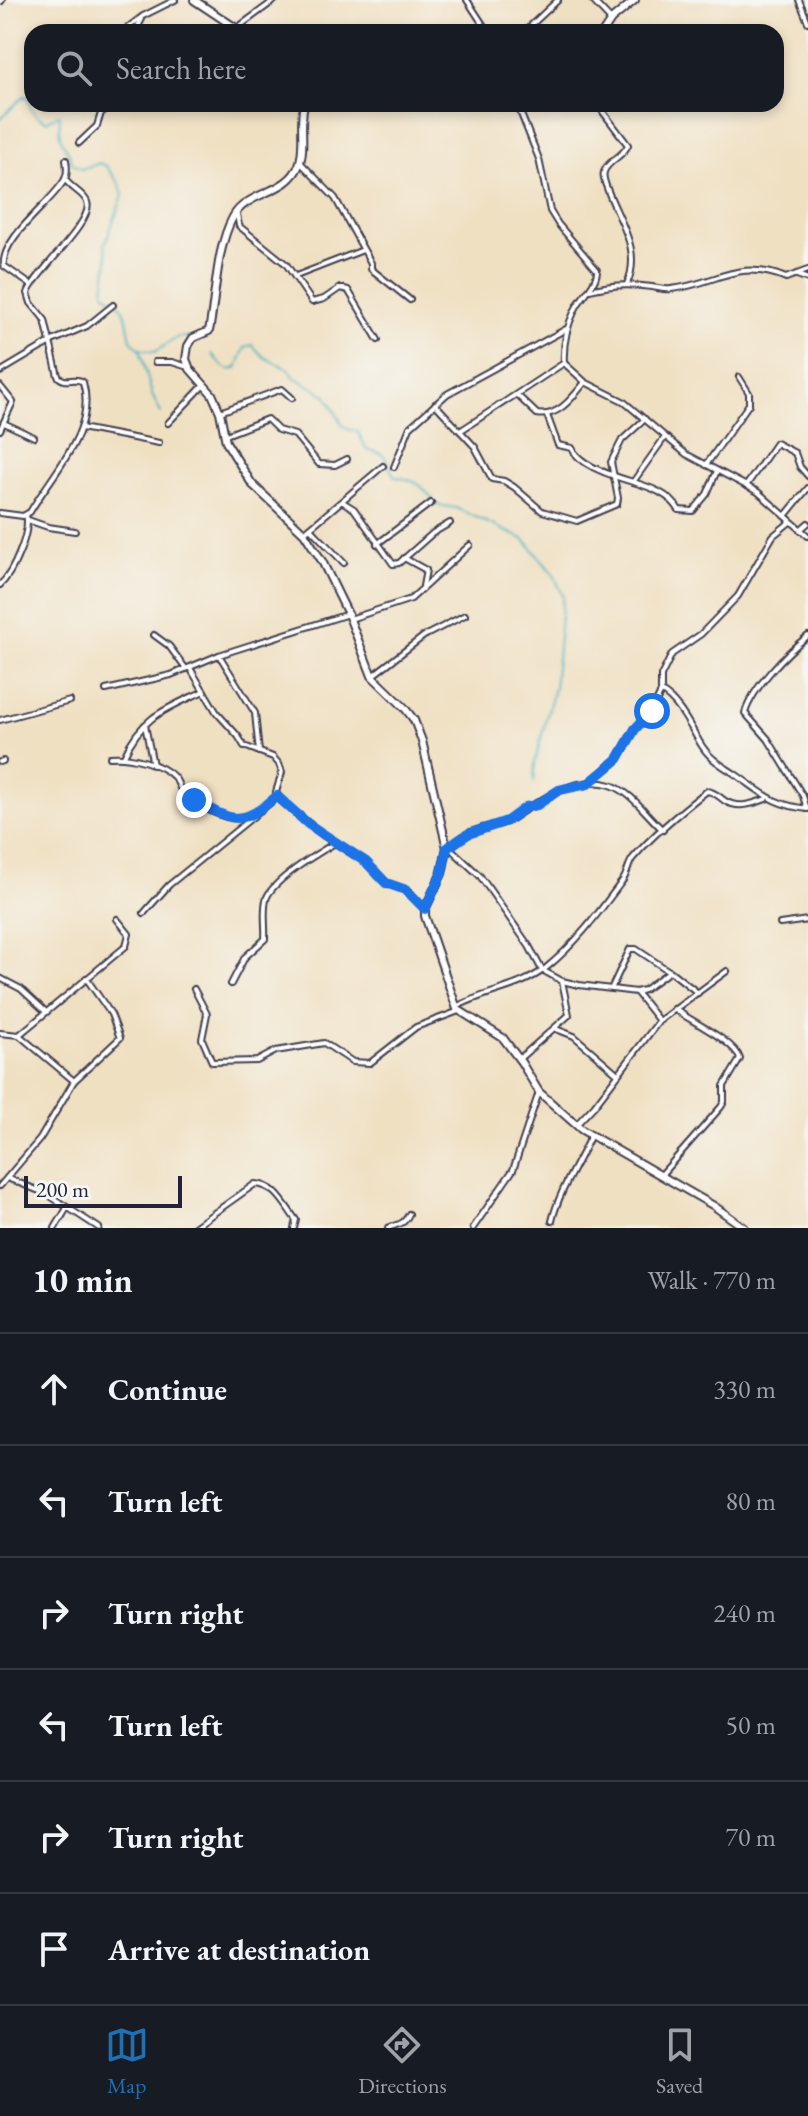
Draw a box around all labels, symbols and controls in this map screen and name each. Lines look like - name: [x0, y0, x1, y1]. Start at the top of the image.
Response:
- search box: [24, 24, 784, 112]
- icon: search: [52, 46, 96, 90]
- text: Search here: [116, 49, 246, 88]
- route start: [634, 693, 670, 729]
- route end: [176, 782, 212, 818]
- scale bar: [24, 1172, 182, 1208]
- text: 200 m: [36, 1175, 89, 1204]
- text: 10 min: [32, 1258, 133, 1302]
- text: Walk · 770 m: [648, 1263, 776, 1297]
- icon: ahead: [32, 1367, 76, 1411]
- text: Continue: [108, 1370, 227, 1409]
- text: 330 m: [713, 1372, 776, 1406]
- icon: left: [32, 1479, 76, 1523]
- text: Turn left: [108, 1482, 222, 1521]
- text: 80 m: [726, 1484, 776, 1518]
- icon: right: [32, 1591, 76, 1635]
- text: Turn right: [108, 1594, 244, 1633]
- text: 240 m: [713, 1596, 776, 1630]
- icon: left: [32, 1703, 76, 1747]
- text: Turn left: [108, 1706, 222, 1745]
- text: 50 m: [726, 1708, 776, 1742]
- icon: right: [32, 1815, 76, 1859]
- text: Turn right: [108, 1818, 244, 1857]
- text: 70 m: [726, 1820, 776, 1854]
- icon: arrive: [32, 1927, 76, 1971]
- text: Arrive at destination: [108, 1930, 370, 1969]
- tab: Map: [105, 2023, 149, 2100]
- tab: Directions: [358, 2023, 447, 2100]
- tab: Saved: [656, 2023, 703, 2100]

